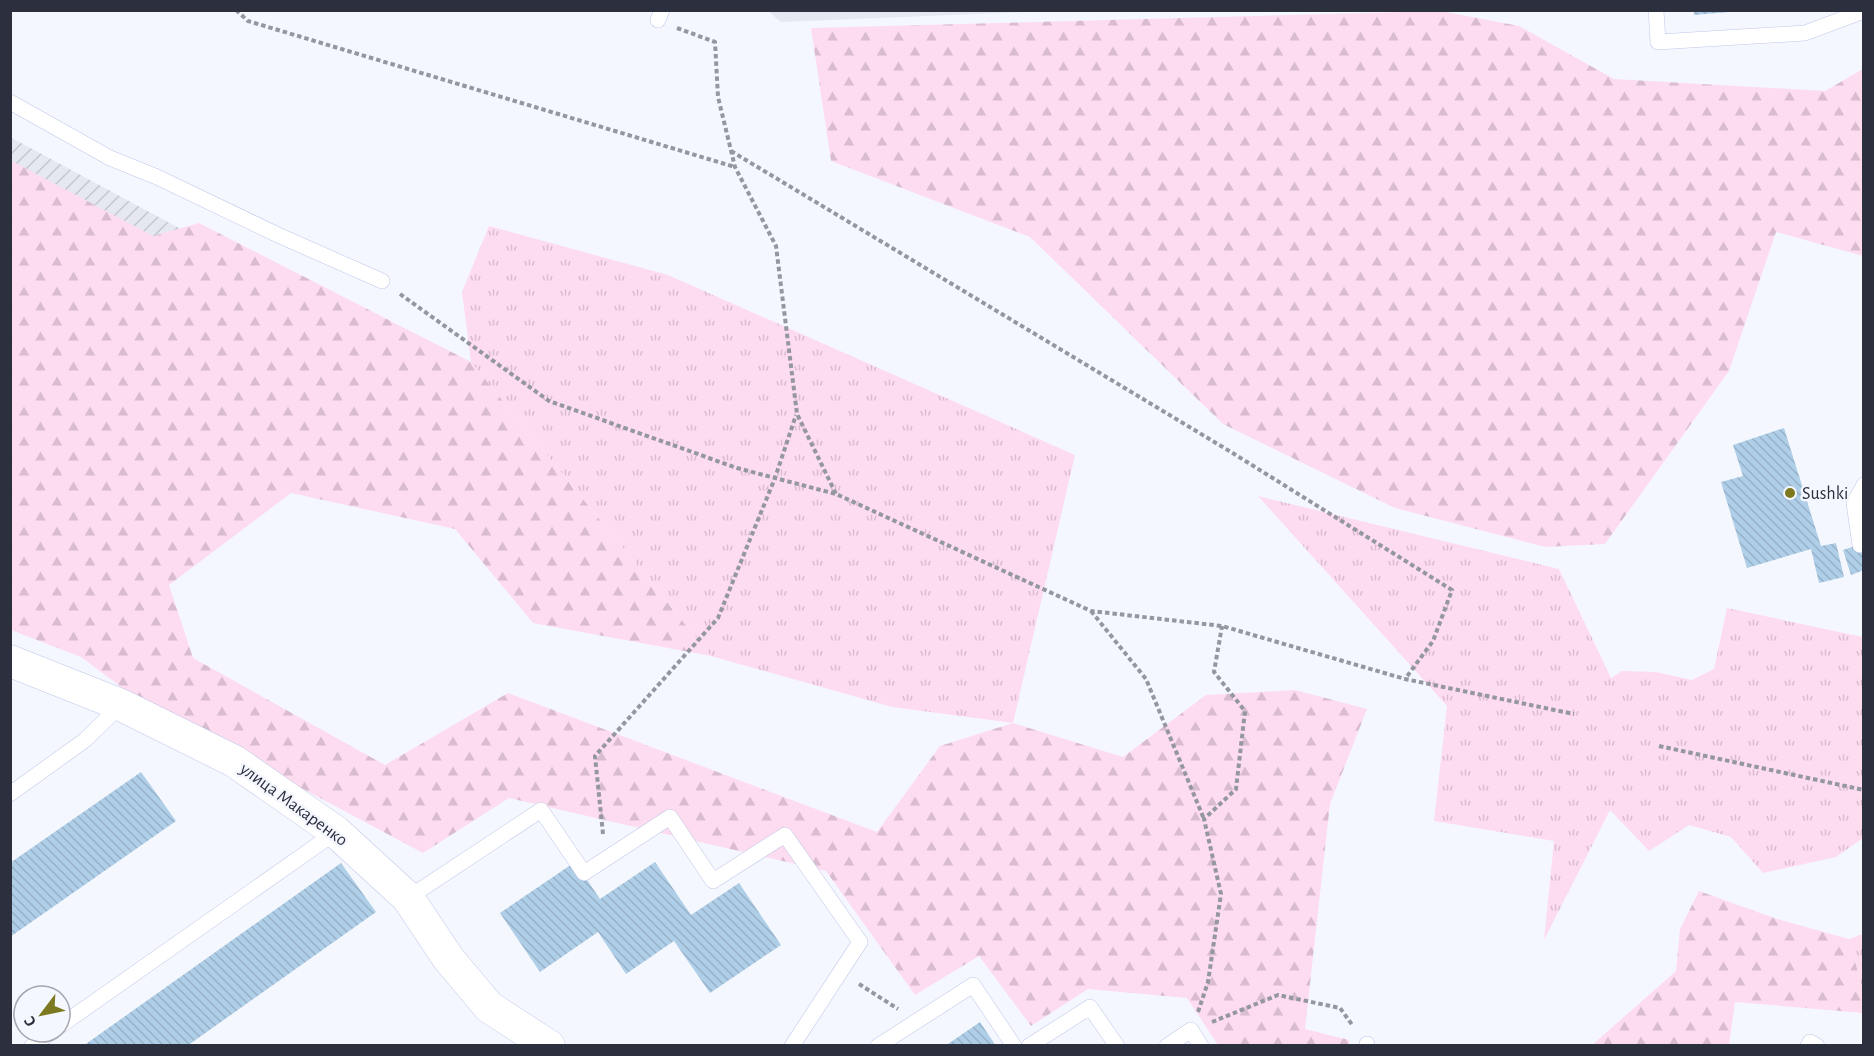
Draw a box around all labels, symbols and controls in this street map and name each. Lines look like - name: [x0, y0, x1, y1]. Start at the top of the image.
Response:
- place label: Sushki: [1802, 485, 1848, 503]
- marker: Sushki: [1783, 486, 1797, 500]
- street label: улица Макаренко: [235, 759, 351, 850]
- north arrow: [12, 984, 72, 1044]
- text: С: [21, 1013, 39, 1029]

